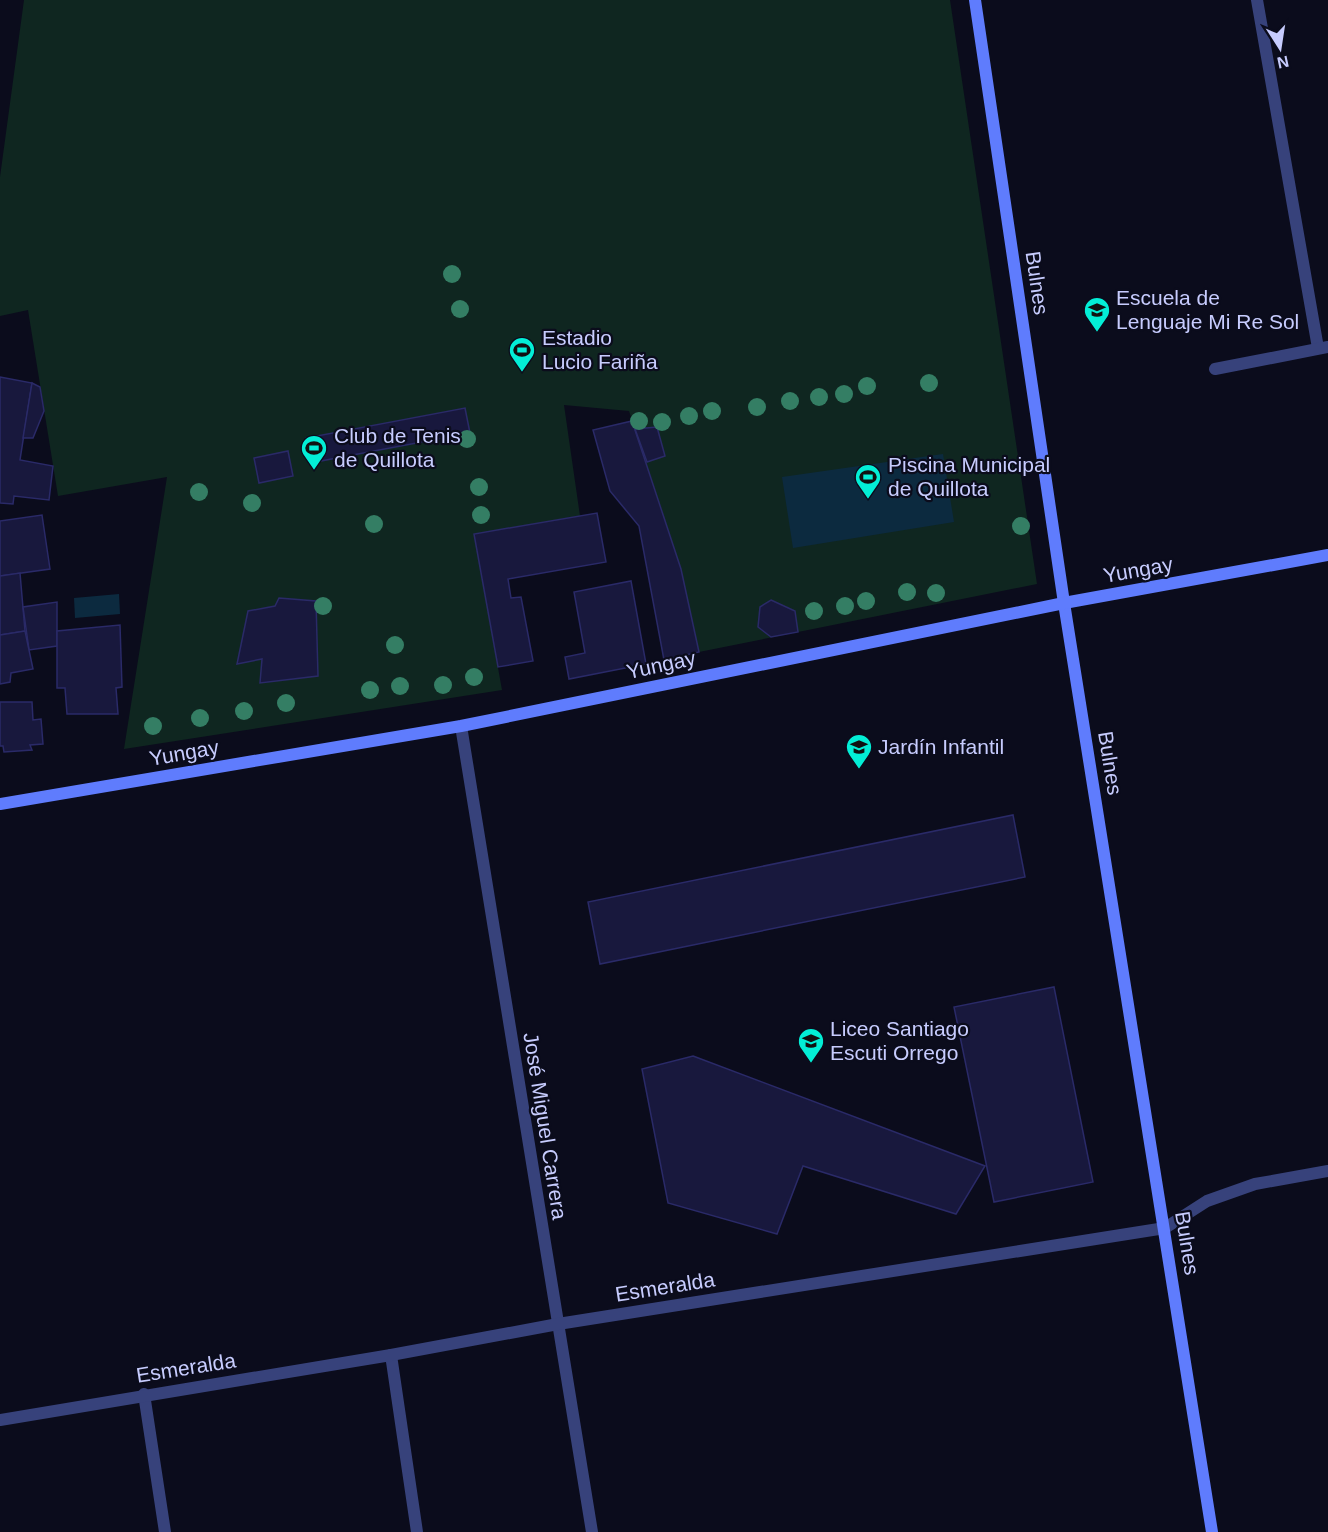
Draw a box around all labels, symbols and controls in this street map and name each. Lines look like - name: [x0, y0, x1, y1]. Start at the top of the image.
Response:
- north arrow: [1250, 18, 1310, 78]
- text: N: [1276, 53, 1290, 72]
- street label: Bulnes: [1022, 250, 1053, 316]
- place label: Escuela de Lenguaje Mi Re Sol: [1116, 286, 1299, 333]
- school or university icon: Escuela de Lenguaje Mi Re Sol: [1082, 295, 1112, 333]
- place label: Estadio Lucio Fariña: [542, 326, 658, 373]
- sports icon: Estadio Lucio Fariña: [507, 335, 537, 373]
- place label: Club de Tenis de Quillota: [334, 424, 461, 471]
- sports icon: Club de Tenis de Quillota: [299, 433, 329, 471]
- place label: Piscina Municipal de Quillota: [888, 453, 1050, 500]
- sports icon: Piscina Municipal de Quillota: [853, 462, 883, 500]
- street label: Yungay: [1101, 552, 1175, 587]
- street label: Yungay: [624, 646, 698, 683]
- street label: Bulnes: [1094, 729, 1127, 796]
- school or university icon: Jardín Infantil: [844, 732, 874, 770]
- street label: Yungay: [147, 735, 221, 770]
- place label: Jardín Infantil: [878, 735, 1004, 758]
- place label: Liceo Santiago Escuti Orrego: [830, 1017, 969, 1064]
- school or university icon: Liceo Santiago Escuti Orrego: [796, 1026, 826, 1064]
- street label: José Miguel Carrera: [519, 1031, 572, 1221]
- street label: Bulnes: [1171, 1209, 1204, 1276]
- street label: Esmeralda: [614, 1267, 717, 1306]
- street label: Esmeralda: [135, 1348, 238, 1387]

